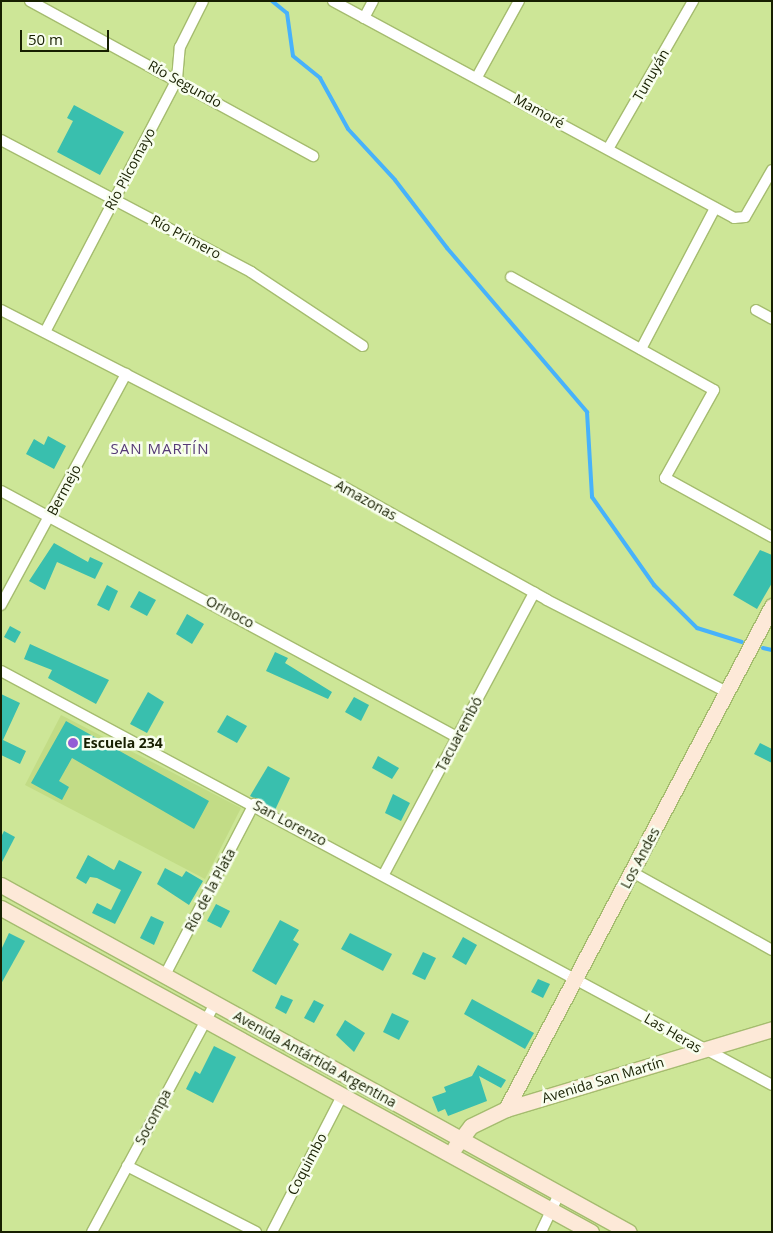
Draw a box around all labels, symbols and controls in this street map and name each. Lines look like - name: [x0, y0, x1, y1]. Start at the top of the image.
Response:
- scale bar: [22, 20, 111, 52]
- text: 50 m: [28, 29, 63, 49]
- street label: Tunuyán: [630, 46, 672, 104]
- street label: Río Segundo: [145, 57, 225, 111]
- street label: Mamoré: [511, 90, 567, 132]
- street label: Río Pilcomayo: [101, 125, 159, 213]
- street label: Río Primero: [148, 212, 224, 262]
- district label: SAN MARTÍN: [109, 440, 211, 458]
- street label: Bermejo: [44, 462, 84, 518]
- street label: Amazonas: [332, 476, 400, 524]
- street label: Orinoco: [203, 592, 257, 632]
- street label: Tacuarembó: [432, 694, 486, 774]
- place label: Escuela 234: [83, 735, 163, 751]
- marker: Escuela 234: [67, 737, 79, 749]
- street label: San Lorenzo: [250, 797, 330, 849]
- street label: Los Andes: [617, 825, 663, 891]
- street label: Río de la Plata: [181, 846, 239, 934]
- street label: Avenida Antártida Argentina: [231, 1007, 399, 1111]
- street label: Las Heras: [641, 1010, 705, 1056]
- street label: Avenida San Martín: [540, 1053, 666, 1107]
- street label: Socompa: [131, 1086, 175, 1148]
- street label: Coquimbo: [284, 1130, 330, 1198]

